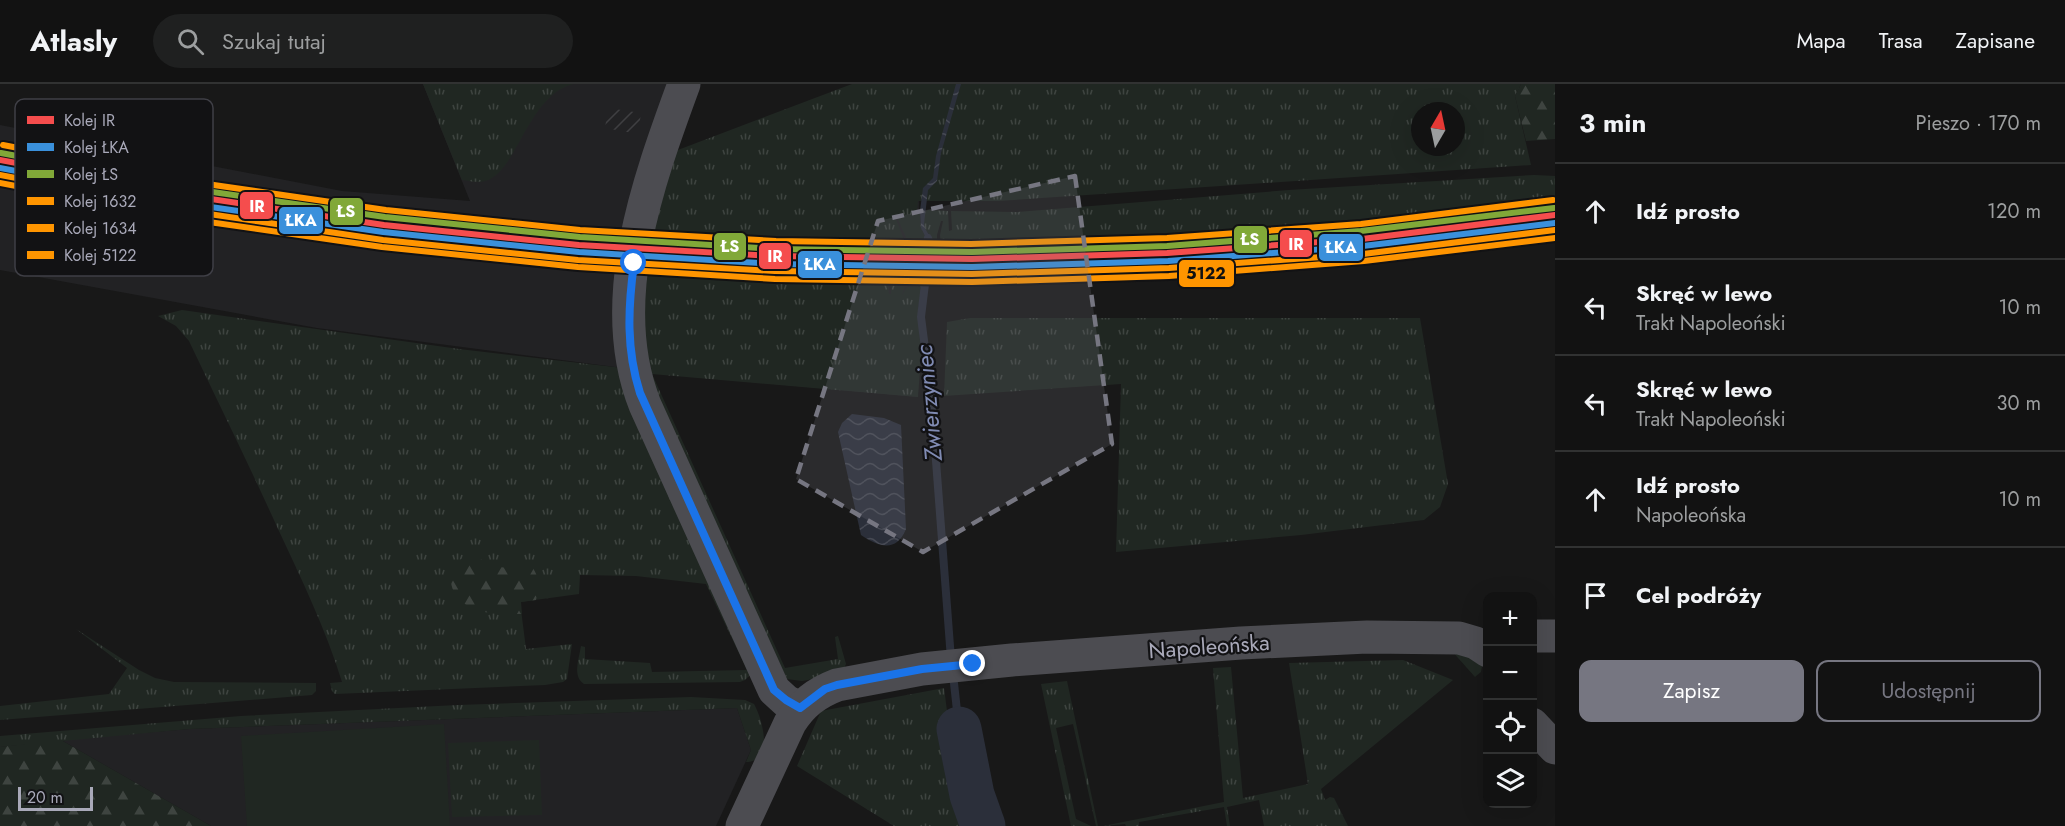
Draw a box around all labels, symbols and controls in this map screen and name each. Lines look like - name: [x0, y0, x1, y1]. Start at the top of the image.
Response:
- search box: [153, 14, 573, 68]
- text: Atlasly: [30, 21, 117, 62]
- icon: search: [174, 25, 207, 58]
- text: Szukaj tutaj: [222, 25, 326, 57]
- text: Mapa: [1796, 26, 1846, 56]
- text: Trasa: [1879, 26, 1923, 56]
- text: Zapisane: [1956, 26, 2035, 56]
- legend: [15, 99, 213, 276]
- north arrow: [1411, 102, 1465, 156]
- text: 3 min: [1579, 104, 1646, 142]
- text: Kolej IR: [64, 109, 115, 132]
- text: Pieszo · 170 m: [1916, 109, 2041, 138]
- text: Kolej ŁKA: [64, 136, 129, 159]
- text: Kolej ŁS: [64, 163, 118, 186]
- text: Kolej 1632: [64, 190, 136, 213]
- line badge: IR: [239, 191, 274, 220]
- text: IR: [249, 195, 265, 218]
- icon: ahead: [1579, 195, 1612, 228]
- text: Idź prosto: [1636, 195, 1740, 227]
- line badge: ŁS: [329, 197, 364, 226]
- text: 120 m: [1987, 197, 2041, 226]
- text: ŁS: [336, 200, 355, 223]
- line badge: ŁKA: [278, 206, 324, 235]
- text: ŁKA: [284, 209, 317, 232]
- text: Kolej 1634: [64, 217, 137, 240]
- line badge: ŁS: [1233, 225, 1268, 254]
- text: ŁS: [1240, 228, 1259, 251]
- line badge: IR: [1279, 229, 1313, 258]
- line badge: ŁS: [713, 232, 747, 261]
- text: IR: [1288, 233, 1304, 256]
- line badge: ŁKA: [1318, 233, 1364, 262]
- text: ŁS: [720, 235, 739, 258]
- text: ŁKA: [1324, 236, 1357, 259]
- line badge: IR: [758, 242, 792, 270]
- text: Kolej 5122: [64, 244, 136, 267]
- text: IR: [767, 245, 783, 268]
- route start: [620, 249, 646, 275]
- line badge: ŁKA: [797, 250, 843, 279]
- text: ŁKA: [803, 253, 836, 276]
- line badge: 5122: [1178, 259, 1235, 288]
- text: 5122: [1186, 262, 1226, 285]
- text: Skręć w lewo: [1636, 277, 1772, 309]
- icon: left: [1579, 291, 1612, 324]
- text: 10 m: [1998, 293, 2041, 322]
- text: Trakt Napoleoński: [1636, 309, 1786, 338]
- water label: Zwierzyniec: [906, 342, 951, 464]
- text: Skręć w lewo: [1636, 373, 1772, 405]
- icon: left: [1579, 387, 1612, 420]
- text: 30 m: [1996, 389, 2041, 418]
- text: Trakt Napoleoński: [1636, 405, 1786, 434]
- text: Idź prosto: [1636, 469, 1740, 501]
- icon: ahead: [1579, 483, 1612, 516]
- text: 10 m: [1998, 485, 2041, 514]
- text: Napoleońska: [1636, 501, 1746, 530]
- icon: arrive: [1579, 579, 1612, 612]
- text: Cel podróży: [1636, 579, 1761, 611]
- map controls: [1483, 592, 1537, 808]
- button: +: [1483, 592, 1537, 646]
- street label: Napoleońska: [1147, 626, 1271, 666]
- button: −: [1483, 646, 1537, 700]
- route end: [959, 650, 985, 676]
- button: Zapisz: [1579, 660, 1804, 722]
- button: Udostępnij: [1816, 660, 2041, 722]
- button: locate: [1483, 700, 1537, 754]
- button: layers: [1483, 754, 1537, 808]
- scale bar: [18, 784, 93, 812]
- text: 20 m: [27, 786, 63, 809]

